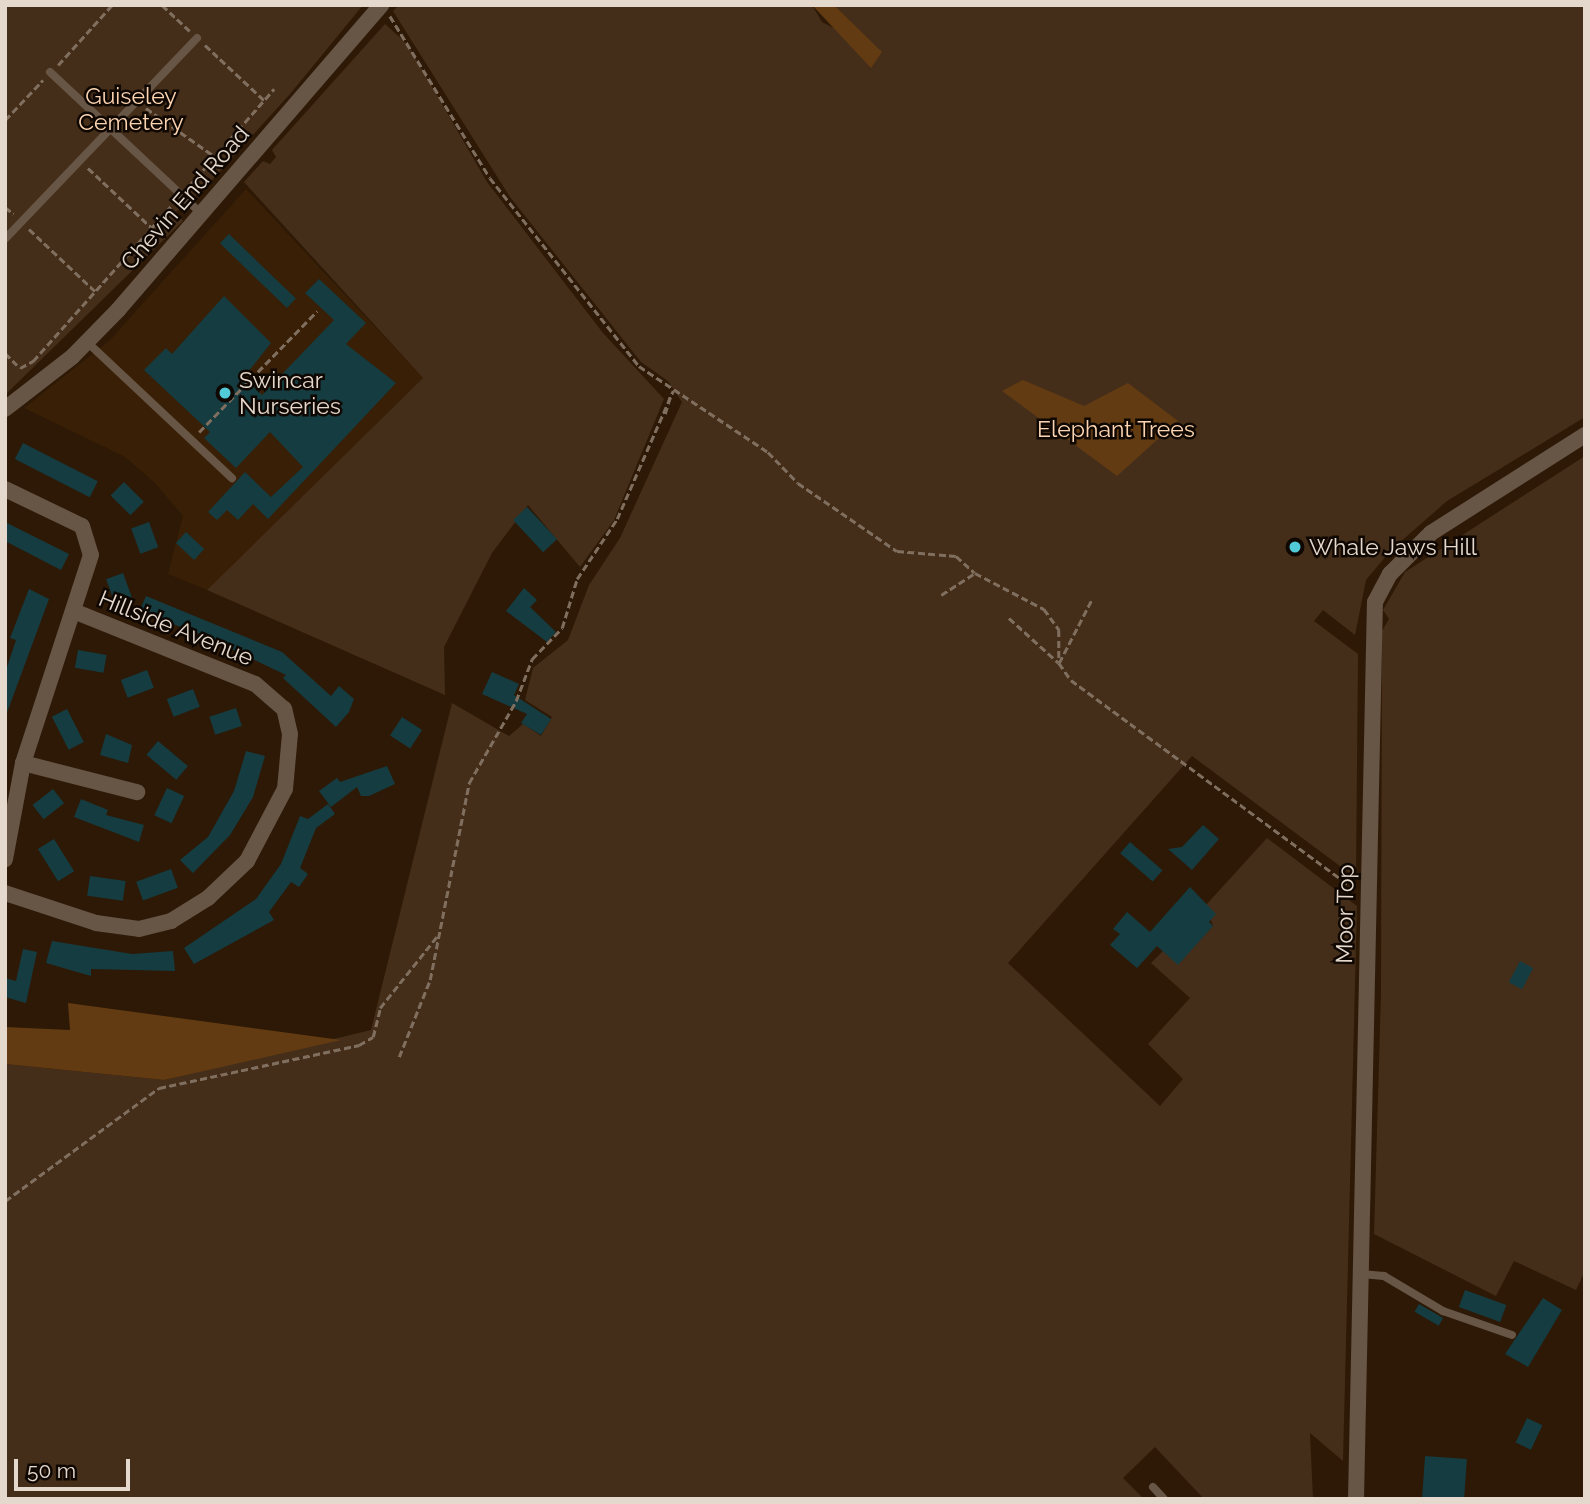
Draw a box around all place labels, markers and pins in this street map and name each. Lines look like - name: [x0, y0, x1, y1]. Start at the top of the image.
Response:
- place label: Swincar Nurseries: [239, 366, 341, 420]
- marker: Swincar Nurseries: [217, 385, 233, 401]
- place label: Whale Jaws Hill: [1309, 533, 1478, 561]
- marker: Whale Jaws Hill: [1287, 539, 1303, 555]

